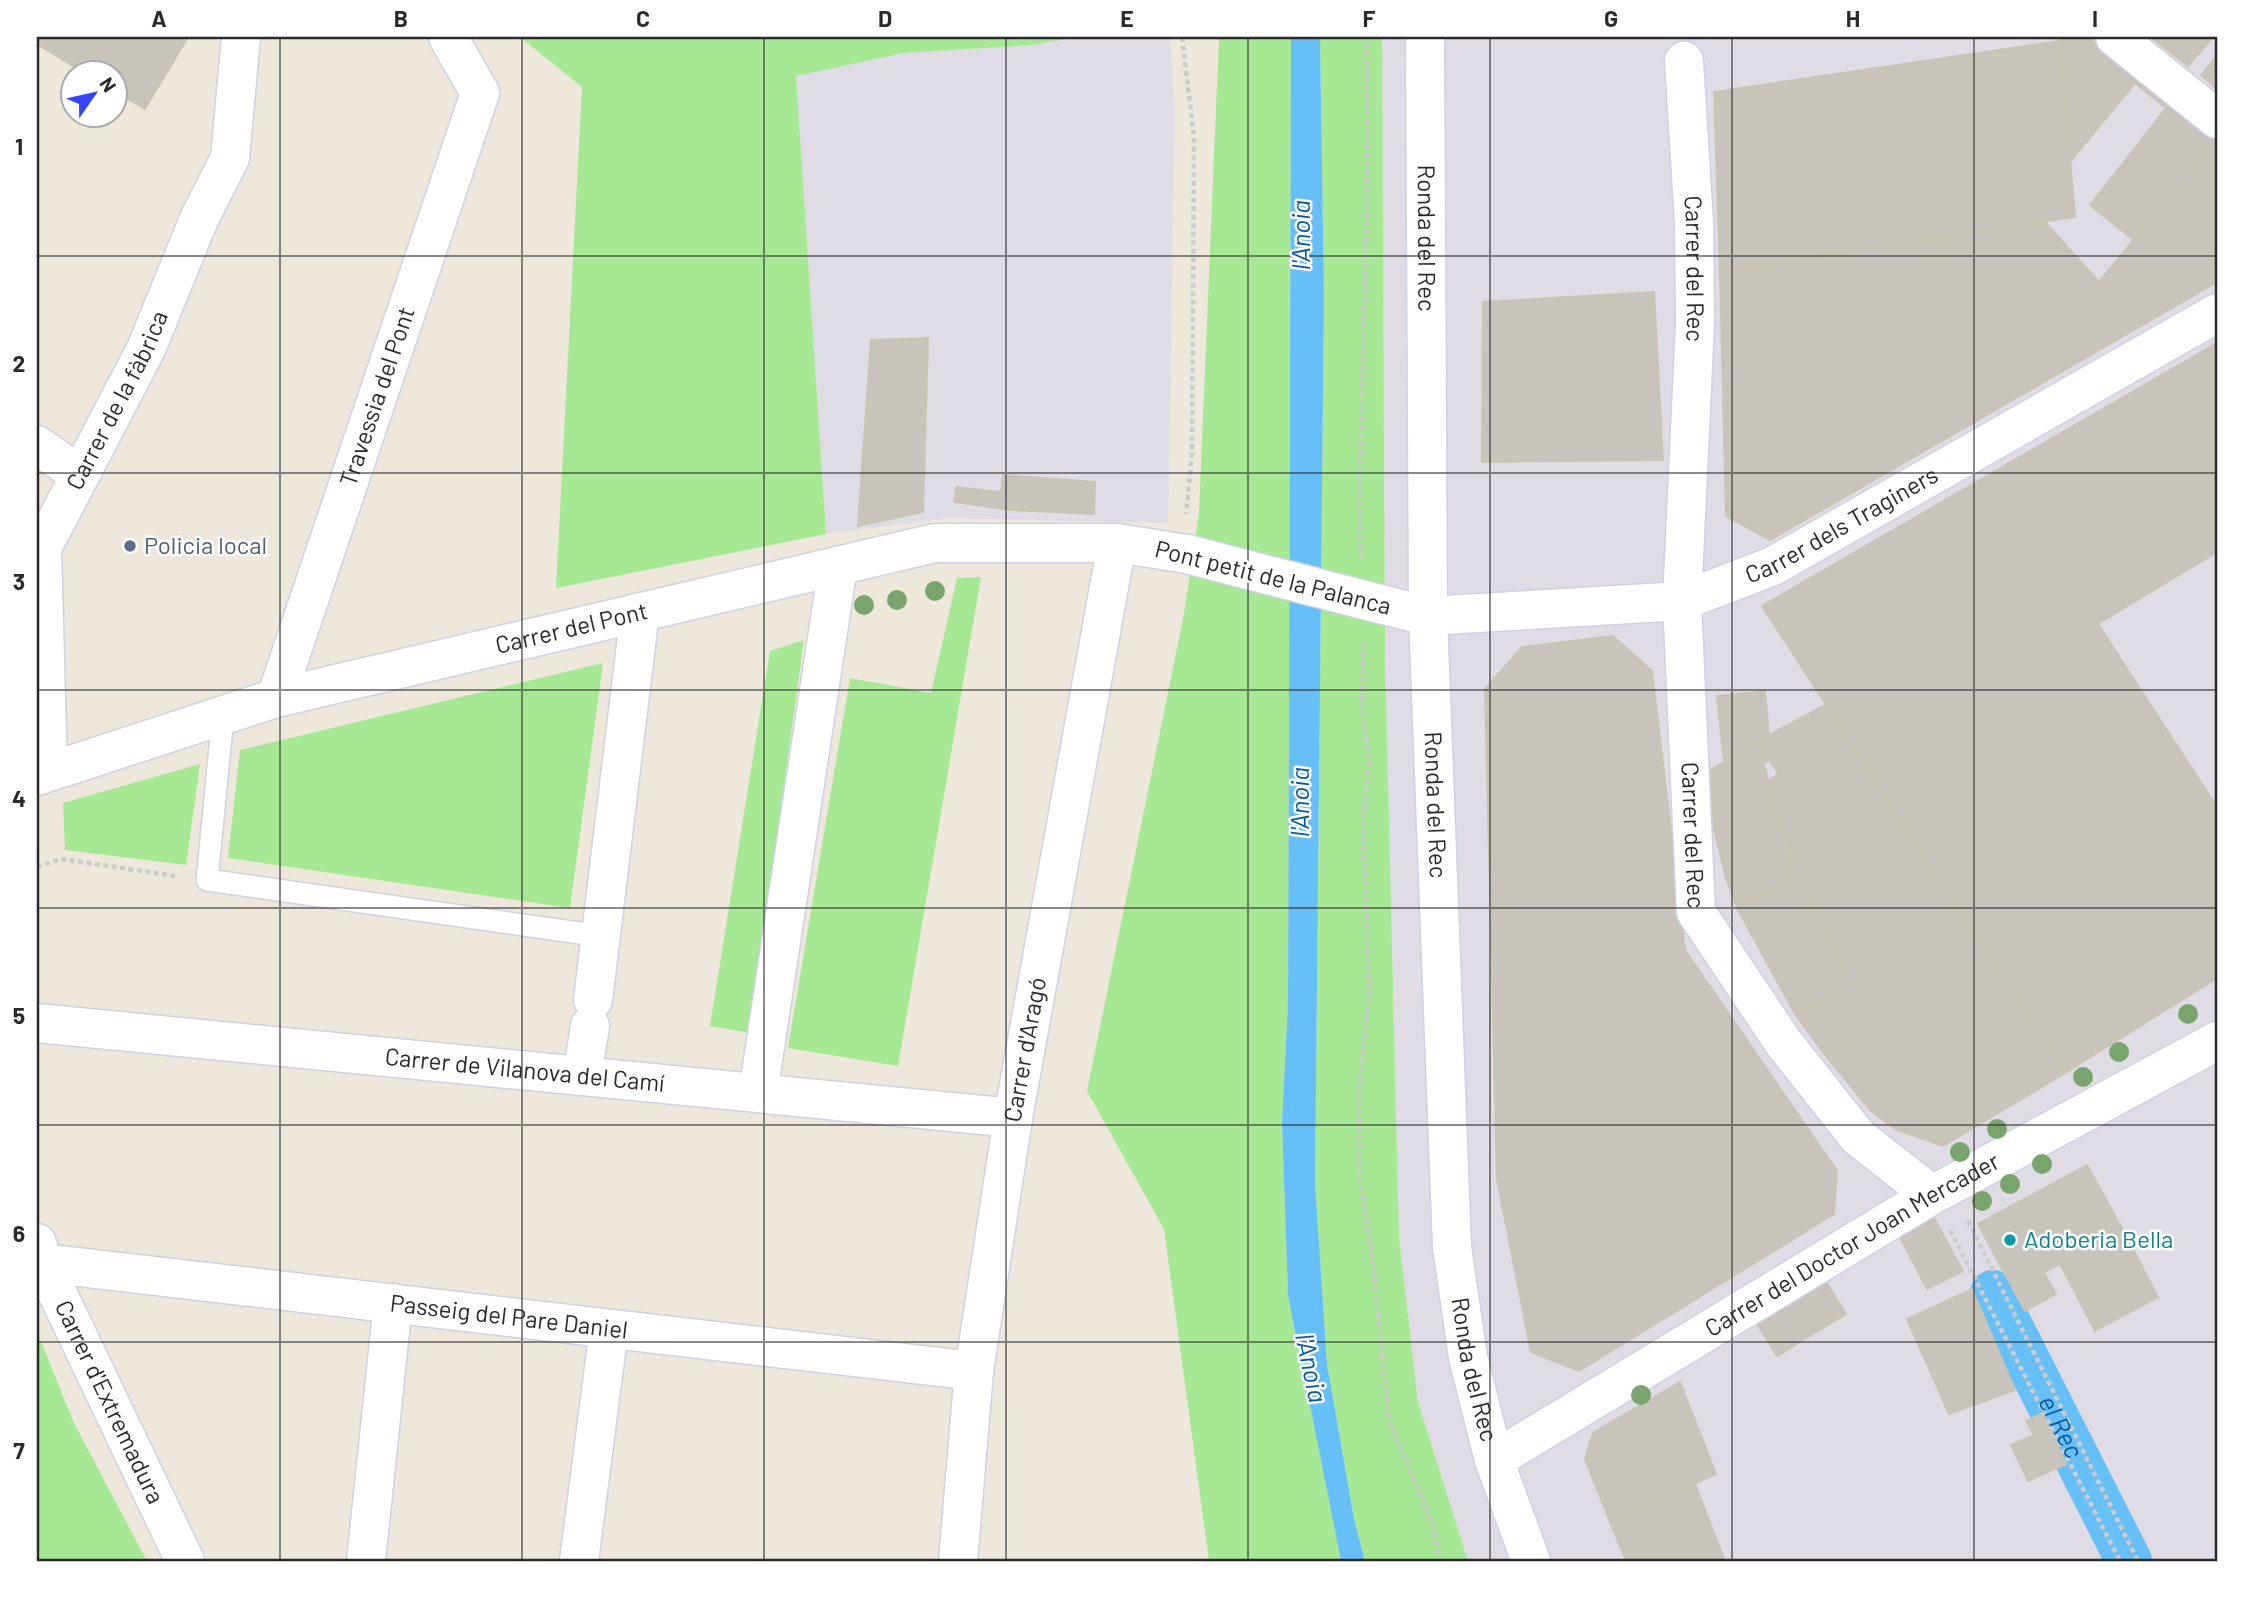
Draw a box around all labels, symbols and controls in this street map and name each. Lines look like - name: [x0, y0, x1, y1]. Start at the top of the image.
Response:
- text: A: [151, 4, 167, 32]
- text: B: [394, 4, 408, 32]
- text: C: [636, 4, 650, 32]
- text: D: [878, 4, 892, 32]
- text: E: [1120, 4, 1134, 32]
- text: F: [1363, 4, 1376, 32]
- text: G: [1604, 4, 1618, 32]
- text: H: [1846, 4, 1860, 32]
- text: I: [2092, 4, 2098, 32]
- north arrow: [60, 60, 130, 130]
- text: N: [95, 73, 122, 96]
- text: 1: [15, 132, 23, 160]
- street label: Ronda del Rec: [1413, 164, 1442, 311]
- street label: Carrer del Rec: [1679, 194, 1711, 343]
- water label: l'Anoia: [1284, 200, 1315, 270]
- street label: Travessia del Pont: [332, 303, 420, 490]
- street label: Carrer de la fàbrica: [59, 306, 173, 494]
- text: 2: [13, 349, 25, 377]
- street label: Carrer dels Traginers: [1741, 459, 1943, 588]
- place label: Policia local: [144, 530, 267, 559]
- street label: Pont petit de la Palanca: [1152, 533, 1394, 620]
- marker: Policia local: [122, 538, 138, 554]
- text: 3: [13, 567, 25, 595]
- street label: Carrer del Pont: [492, 595, 650, 659]
- street label: Ronda del Rec: [1419, 731, 1454, 879]
- street label: Carrer del Rec: [1676, 761, 1712, 909]
- water label: l'Anoia: [1283, 767, 1314, 837]
- text: 4: [12, 784, 26, 812]
- street label: Carrer d'Aragó: [997, 975, 1051, 1124]
- text: 5: [13, 1001, 25, 1029]
- street label: Carrer de Vilanova del Camí: [384, 1041, 666, 1097]
- street label: Carrer del Doctor Joan Mercader: [1699, 1145, 2004, 1342]
- text: 6: [13, 1219, 25, 1247]
- place label: Adoberia Bella: [2024, 1224, 2173, 1253]
- marker: Adoberia Bella: [2002, 1232, 2018, 1248]
- street label: Passeig del Pare Daniel: [389, 1287, 629, 1344]
- street label: Carrer d'Extremadura: [50, 1295, 171, 1508]
- street label: Ronda del Rec: [1446, 1295, 1505, 1444]
- water label: l'Anoia: [1290, 1330, 1335, 1405]
- water label: el Rec: [2033, 1390, 2091, 1463]
- text: 7: [13, 1436, 25, 1464]

